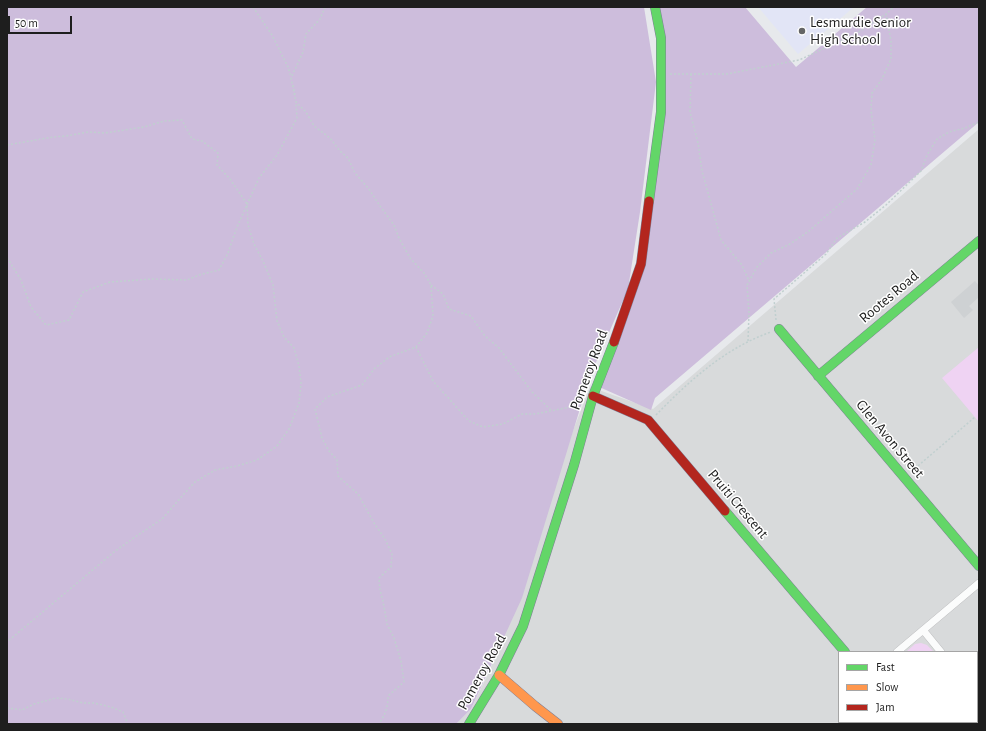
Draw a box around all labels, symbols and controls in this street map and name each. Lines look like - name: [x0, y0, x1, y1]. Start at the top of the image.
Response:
- scale bar: [10, 8, 74, 34]
- place label: Lesmurdie Senior High School: [810, 13, 911, 48]
- text: 50 m: [15, 17, 38, 29]
- marker: Lesmurdie Senior High School: [797, 26, 807, 36]
- street label: Rootes Road: [856, 267, 922, 327]
- street label: Pomeroy Road: [566, 327, 612, 413]
- street label: Glen Avon Street: [852, 396, 928, 482]
- street label: Pruiti Crescent: [704, 466, 772, 542]
- street label: Pomeroy Road: [454, 631, 510, 713]
- legend: [838, 651, 978, 723]
- text: Fast: [876, 661, 895, 673]
- text: Slow: [876, 681, 898, 693]
- text: Jam: [876, 701, 895, 713]

